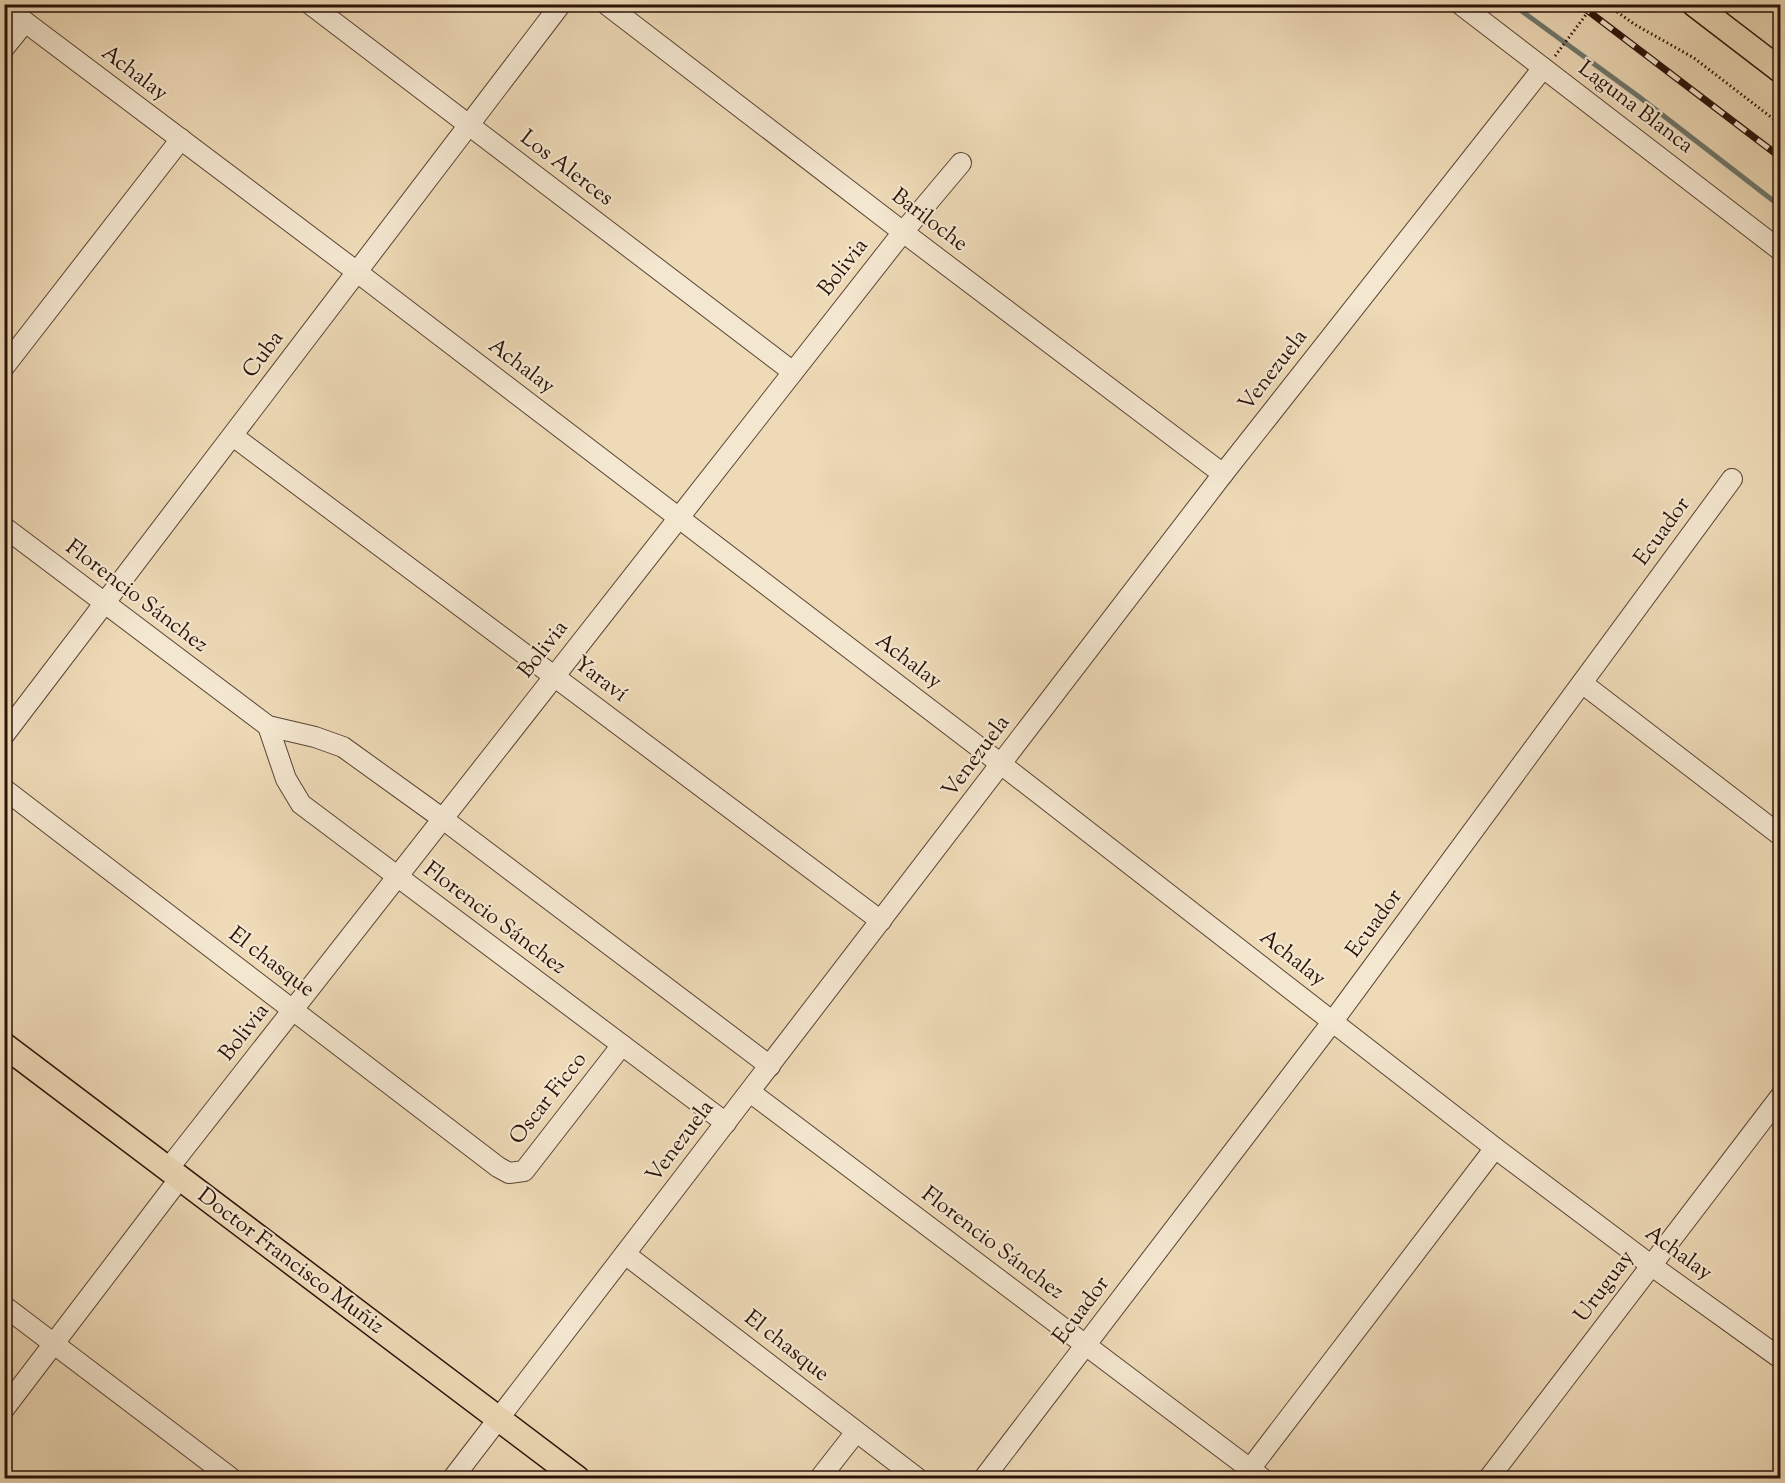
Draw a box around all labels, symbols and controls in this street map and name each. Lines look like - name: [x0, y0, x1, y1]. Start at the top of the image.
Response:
- street label: Achalay: [94, 38, 174, 110]
- street label: Laguna Blanca: [1571, 54, 1699, 162]
- street label: Los Alerces: [513, 123, 619, 215]
- street label: Bariloche: [884, 181, 974, 261]
- street label: Bolivia: [811, 232, 877, 304]
- street label: Venezuela: [1232, 323, 1316, 419]
- street label: Cuba: [236, 325, 292, 385]
- street label: Achalay: [481, 331, 561, 403]
- street label: Ecuador: [1627, 491, 1699, 573]
- street label: Florencio Sánchez: [58, 533, 214, 661]
- street label: Bolivia: [511, 614, 577, 686]
- street label: Achalay: [868, 626, 948, 698]
- street label: Yaraví: [566, 649, 634, 711]
- street label: Venezuela: [935, 709, 1019, 805]
- street label: Florencio Sánchez: [416, 855, 572, 983]
- street label: Ecuador: [1339, 883, 1411, 965]
- street label: El chasque: [221, 920, 321, 1006]
- street label: Achalay: [1252, 923, 1332, 995]
- street label: Bolivia: [212, 997, 278, 1069]
- street label: Oscar Ficco: [503, 1046, 595, 1152]
- street label: Venezuela: [639, 1094, 723, 1190]
- street label: Florencio Sánchez: [914, 1180, 1070, 1308]
- street label: Doctor Francisco Muñiz: [190, 1181, 390, 1343]
- street label: Achalay: [1638, 1219, 1718, 1289]
- street label: Uruguay: [1567, 1244, 1643, 1330]
- street label: Ecuador: [1046, 1270, 1118, 1352]
- street label: El chasque: [736, 1303, 836, 1391]

